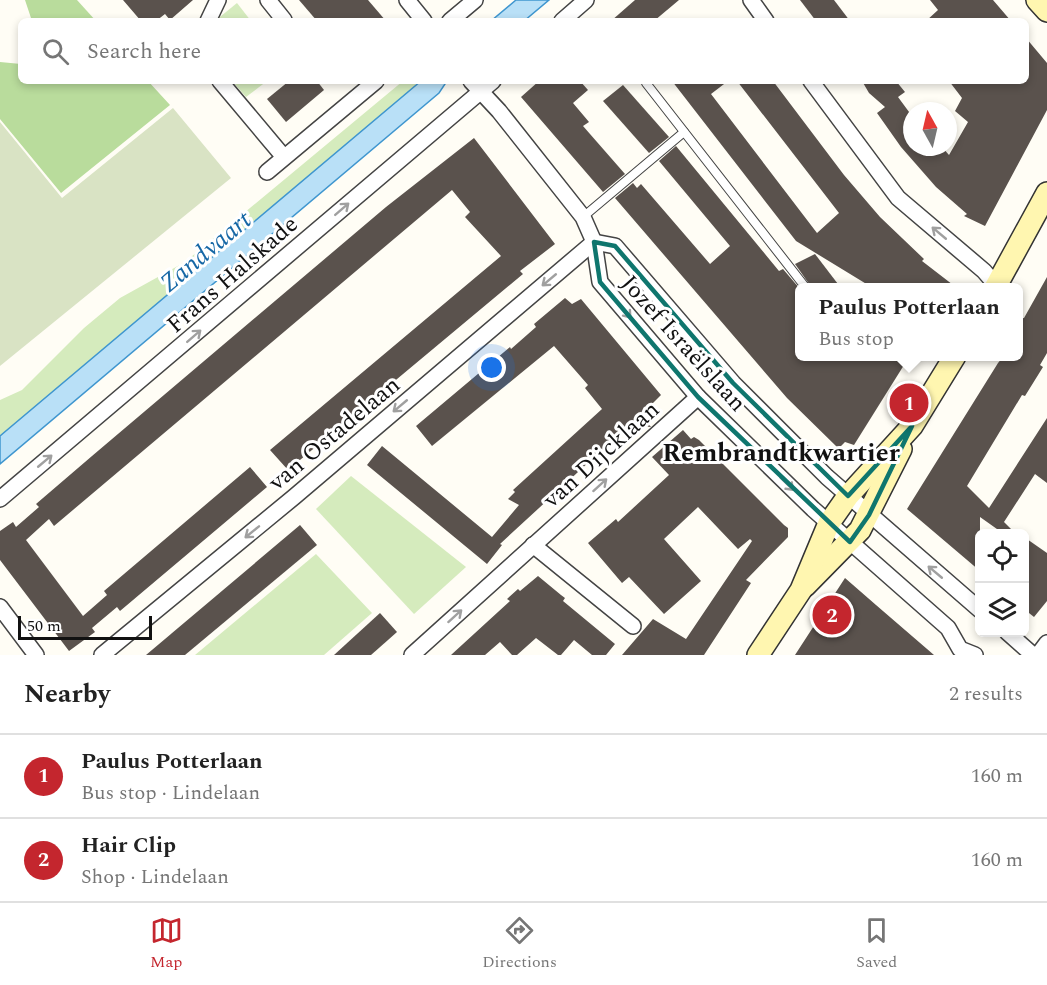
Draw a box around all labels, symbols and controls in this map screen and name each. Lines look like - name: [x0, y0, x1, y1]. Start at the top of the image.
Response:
- search box: [18, 18, 1029, 84]
- icon: search: [39, 35, 72, 68]
- text: Search here: [87, 35, 201, 68]
- north arrow: [903, 102, 957, 156]
- water label: Zandvaart: [151, 201, 261, 302]
- one-way arrow: [334, 202, 349, 216]
- street label: Frans Halskade: [159, 207, 306, 342]
- one-way arrow: [931, 227, 947, 240]
- street label: Jozef Israëlslaan: [612, 267, 755, 420]
- one-way arrow: [541, 273, 557, 286]
- popup: [795, 283, 1023, 361]
- text: Paulus Potterlaan: [818, 291, 1000, 324]
- one-way arrow: [619, 303, 632, 319]
- text: Bus stop: [818, 324, 894, 354]
- one-way arrow: [186, 329, 201, 343]
- your location: [477, 353, 506, 382]
- street label: van Ostadelaan: [260, 368, 408, 500]
- pin: 1: [890, 380, 928, 426]
- street label: van Dijcklaan: [535, 392, 668, 518]
- one-way arrow: [393, 399, 408, 413]
- district label: Rembrandtkwartier: [662, 433, 901, 473]
- one-way arrow: [37, 455, 53, 468]
- one-way arrow: [780, 477, 795, 491]
- one-way arrow: [592, 478, 607, 492]
- one-way arrow: [245, 525, 260, 539]
- map controls: [975, 529, 1029, 637]
- button: locate: [975, 529, 1029, 583]
- one-way arrow: [927, 565, 943, 578]
- button: layers: [975, 583, 1029, 637]
- pin: 2: [812, 592, 852, 638]
- one-way arrow: [448, 609, 463, 623]
- scale bar: [18, 613, 152, 640]
- text: 50 m: [27, 614, 61, 638]
- text: Nearby: [24, 674, 110, 714]
- text: 2 results: [949, 679, 1023, 709]
- text: Paulus Potterlaan: [81, 745, 263, 778]
- text: 1: [38, 761, 49, 791]
- text: 160 m: [971, 761, 1023, 791]
- text: Bus stop · Lindelaan: [81, 778, 260, 808]
- text: Hair Clip: [81, 829, 176, 862]
- text: 2: [38, 845, 49, 875]
- text: 160 m: [971, 845, 1023, 875]
- text: Shop · Lindelaan: [81, 862, 229, 892]
- tab: Map: [150, 914, 183, 974]
- tab: Directions: [482, 914, 557, 974]
- tab: Saved: [856, 914, 897, 974]

